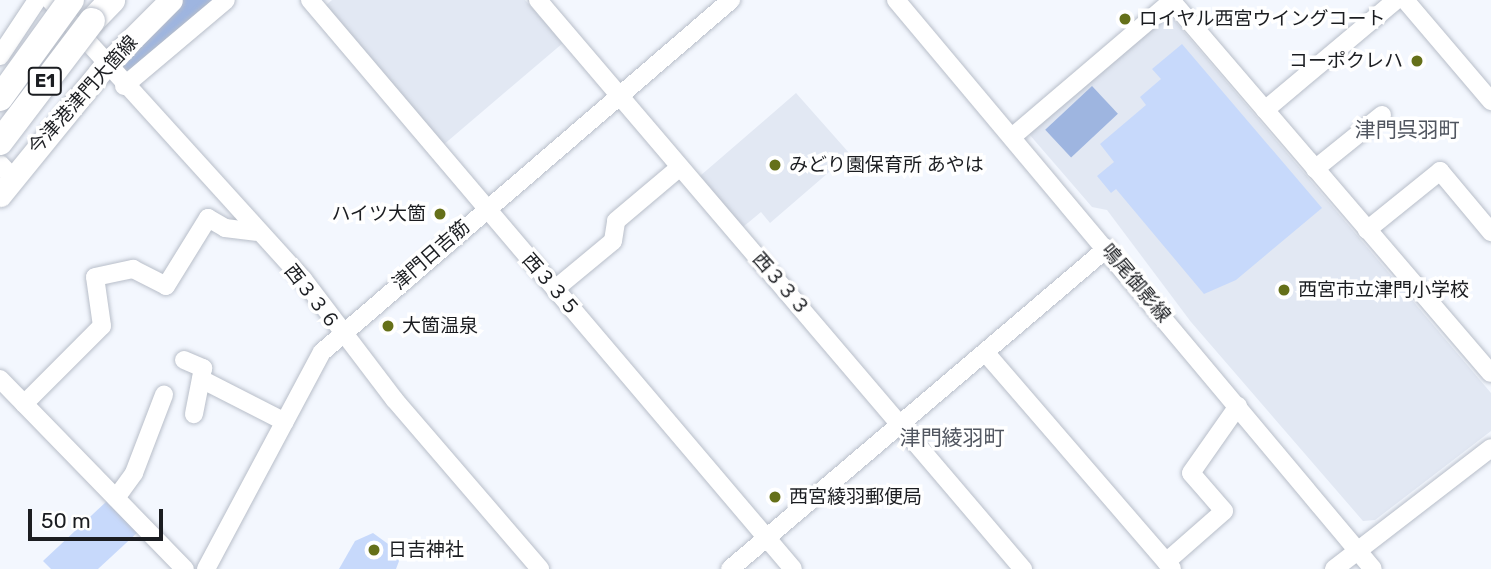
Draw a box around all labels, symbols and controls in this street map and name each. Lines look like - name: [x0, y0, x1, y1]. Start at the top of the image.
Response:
- place label: ロイヤル西宮ウイングコート: [1139, 8, 1386, 30]
- marker: ロイヤル西宮ウイングコート: [1117, 11, 1133, 27]
- street label: 今津港津門大箇線: [24, 31, 142, 159]
- place label: コーポクレハ: [1289, 50, 1403, 72]
- marker: コーポクレハ: [1409, 53, 1425, 69]
- road number: E1: [28, 66, 62, 96]
- district label: 津門呉羽町: [1355, 117, 1459, 143]
- place label: みどり園保育所 あやは: [789, 154, 984, 176]
- marker: みどり園保育所 あやは: [767, 157, 783, 173]
- place label: ハイツ大箇: [331, 203, 426, 225]
- marker: ハイツ大箇: [432, 206, 448, 222]
- street label: 津門日吉筋: [388, 215, 474, 295]
- street label: 鳴尾御影線: [1097, 239, 1175, 327]
- street label: 西３３３: [747, 248, 815, 320]
- street label: 西３３５: [517, 249, 585, 321]
- street label: 西３３６: [280, 260, 344, 334]
- place label: 西宮市立津門小学校: [1298, 279, 1469, 301]
- marker: 西宮市立津門小学校: [1276, 282, 1292, 298]
- place label: 大箇温泉: [402, 315, 478, 337]
- marker: 大箇温泉: [380, 318, 396, 334]
- district label: 津門綾羽町: [900, 425, 1004, 451]
- place label: 西宮綾羽郵便局: [789, 486, 922, 508]
- marker: 西宮綾羽郵便局: [767, 489, 783, 505]
- scale bar: [32, 496, 166, 540]
- text: 50 m: [41, 508, 91, 533]
- place label: 日吉神社: [388, 539, 464, 561]
- marker: 日吉神社: [366, 542, 382, 558]

